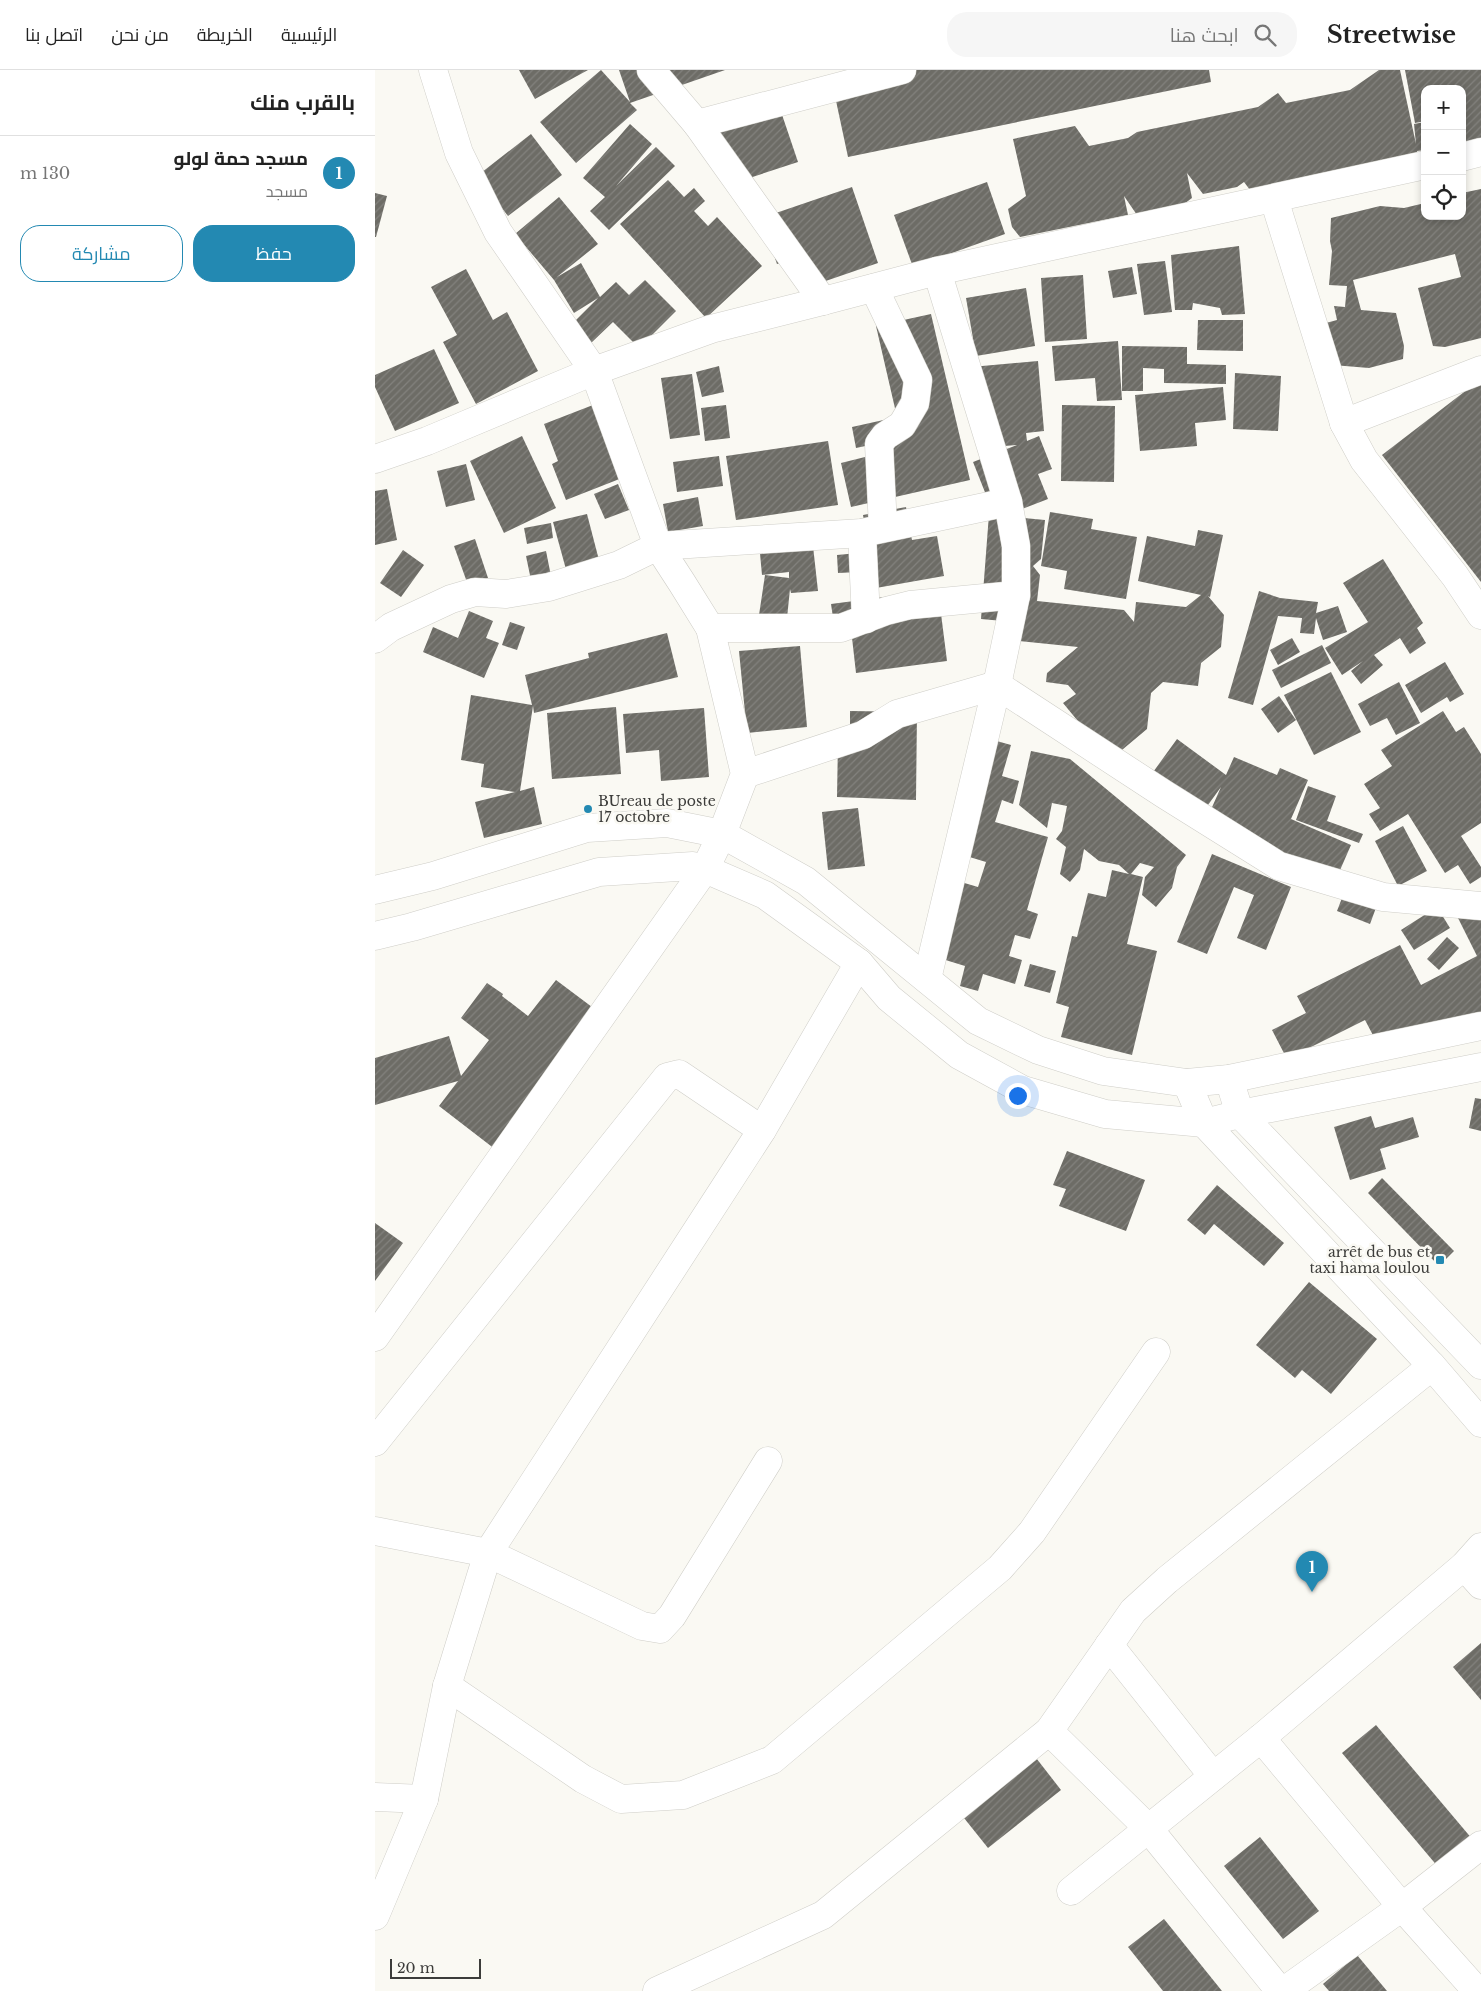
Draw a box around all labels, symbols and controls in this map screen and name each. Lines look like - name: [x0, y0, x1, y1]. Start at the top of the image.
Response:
- search box: [947, 12, 1297, 57]
- text: Streetwise: [1327, 20, 1456, 49]
- icon: search: [1251, 21, 1279, 49]
- text: اتصل بنا: [25, 24, 83, 46]
- text: من نحن: [111, 24, 169, 46]
- text: الخريطة: [197, 24, 253, 46]
- text: الرئيسية: [281, 24, 337, 46]
- text: ابحث هنا: [1170, 24, 1239, 47]
- map controls: [1421, 85, 1466, 220]
- button: +: [1421, 85, 1466, 130]
- text: بالقرب منك: [250, 90, 355, 116]
- button: −: [1421, 130, 1466, 175]
- text: مسجد حمة لولو: [173, 147, 308, 170]
- text: 130 m: [20, 163, 70, 183]
- text: 1: [336, 163, 343, 183]
- button: locate: [1421, 175, 1466, 220]
- text: مسجد: [266, 181, 308, 201]
- button: مشاركة: [20, 225, 183, 282]
- button: حفظ: [193, 225, 355, 282]
- place label: BUreau de poste 17 octobre: [598, 792, 716, 826]
- marker: BUreau de poste 17 octobre: [582, 803, 594, 815]
- your location: [1005, 1083, 1031, 1109]
- place label: arrêt de bus et taxi hama loulou: [1309, 1243, 1431, 1277]
- marker: arrêt de bus et taxi hama loulou: [1434, 1254, 1446, 1266]
- pin: 1: [1296, 1551, 1328, 1592]
- scale bar: [390, 1956, 481, 1979]
- text: 20 m: [397, 1959, 435, 1977]

